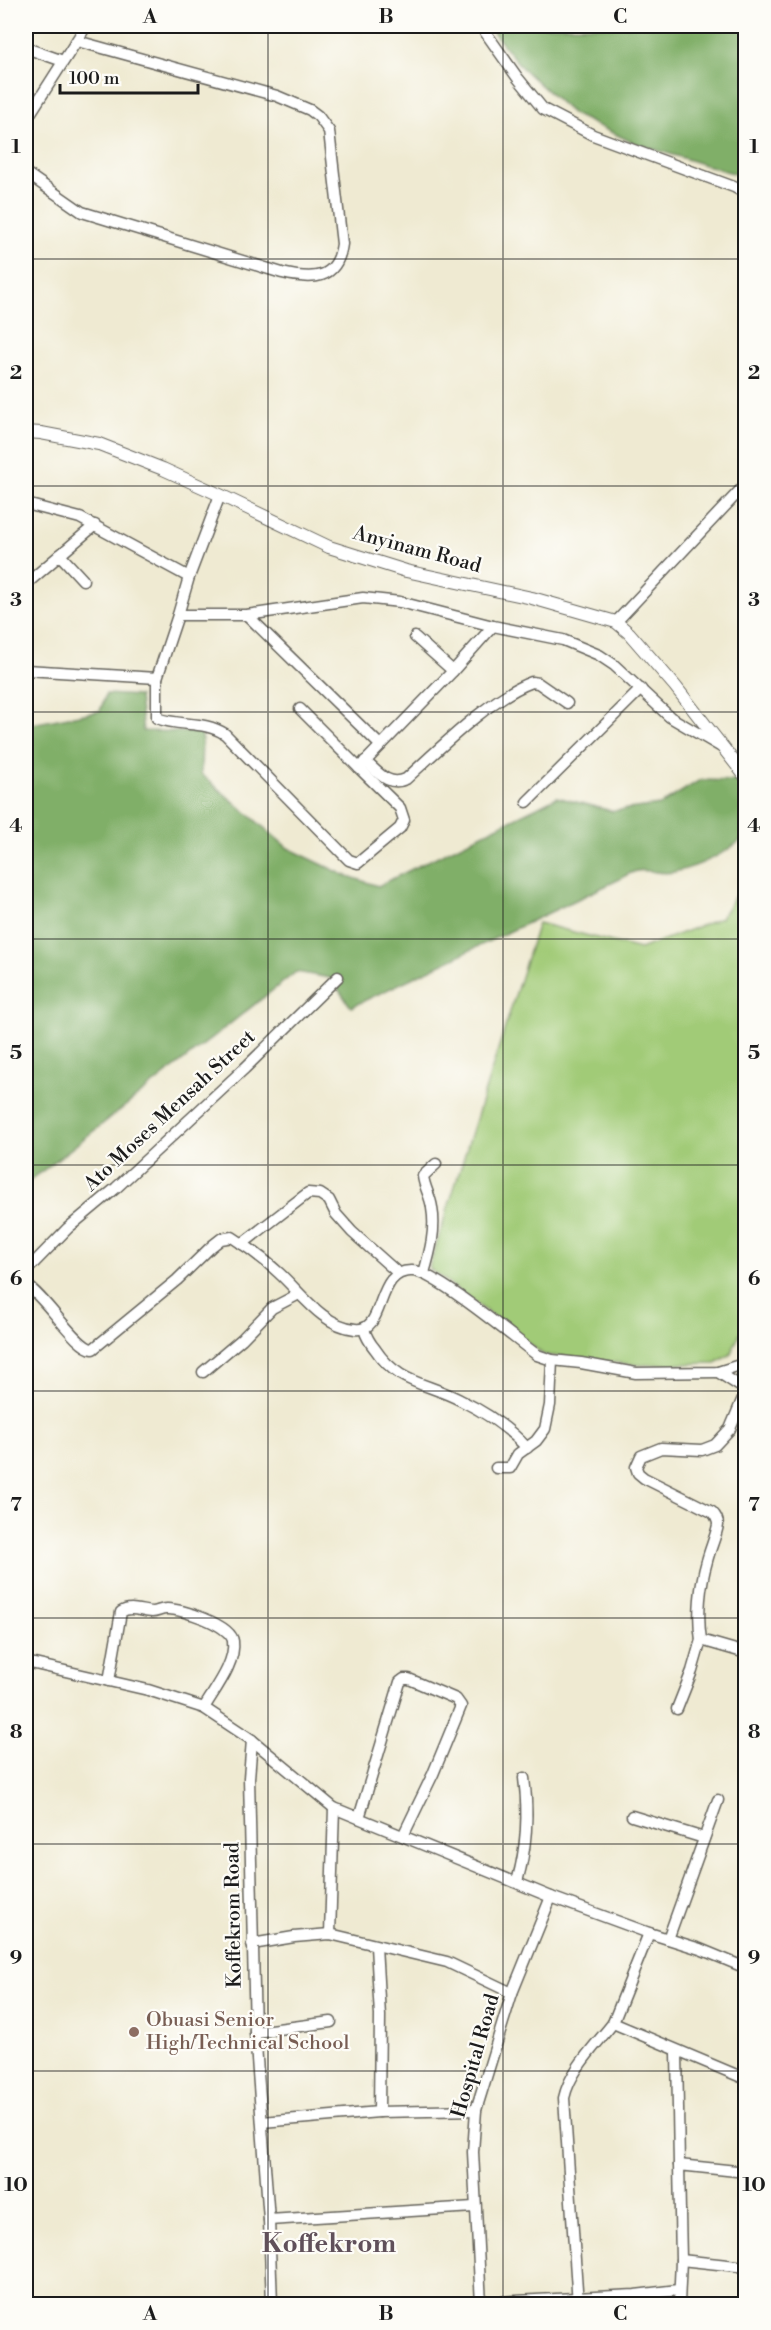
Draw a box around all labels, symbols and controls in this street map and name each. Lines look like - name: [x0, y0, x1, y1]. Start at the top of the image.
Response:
- text: A: [142, 5, 158, 30]
- text: B: [378, 5, 394, 30]
- text: C: [613, 5, 627, 30]
- scale bar: [60, 57, 198, 95]
- text: 100 m: [69, 67, 120, 90]
- text: 1: [11, 135, 21, 160]
- text: 1: [749, 135, 759, 160]
- text: 2: [10, 361, 22, 386]
- text: 2: [748, 361, 760, 386]
- street label: Anyinam Road: [349, 521, 485, 579]
- text: 3: [10, 588, 22, 613]
- text: 3: [748, 588, 760, 613]
- text: 4: [9, 814, 23, 839]
- text: 4: [747, 814, 761, 839]
- street label: Ato Moses Mensah Street: [78, 1025, 261, 1198]
- text: 5: [10, 1041, 22, 1066]
- text: 5: [748, 1041, 760, 1066]
- text: 6: [10, 1267, 23, 1292]
- text: 6: [748, 1267, 761, 1292]
- text: 7: [10, 1493, 22, 1518]
- text: 7: [748, 1493, 760, 1518]
- text: 8: [10, 1720, 23, 1745]
- text: 8: [748, 1720, 761, 1745]
- street label: Koffekrom Road: [220, 1841, 248, 1988]
- text: 9: [10, 1946, 22, 1971]
- text: 9: [748, 1946, 760, 1971]
- street label: Hospital Road: [446, 1990, 506, 2121]
- place label: Obuasi Senior High/Technical School: [146, 2008, 350, 2056]
- marker: Obuasi Senior High/Technical School: [127, 2025, 141, 2039]
- text: 10: [4, 2173, 28, 2198]
- text: 10: [742, 2173, 766, 2198]
- district label: Koffekrom: [262, 2228, 397, 2260]
- text: A: [142, 2302, 158, 2327]
- text: B: [378, 2302, 394, 2327]
- text: C: [613, 2302, 627, 2327]

